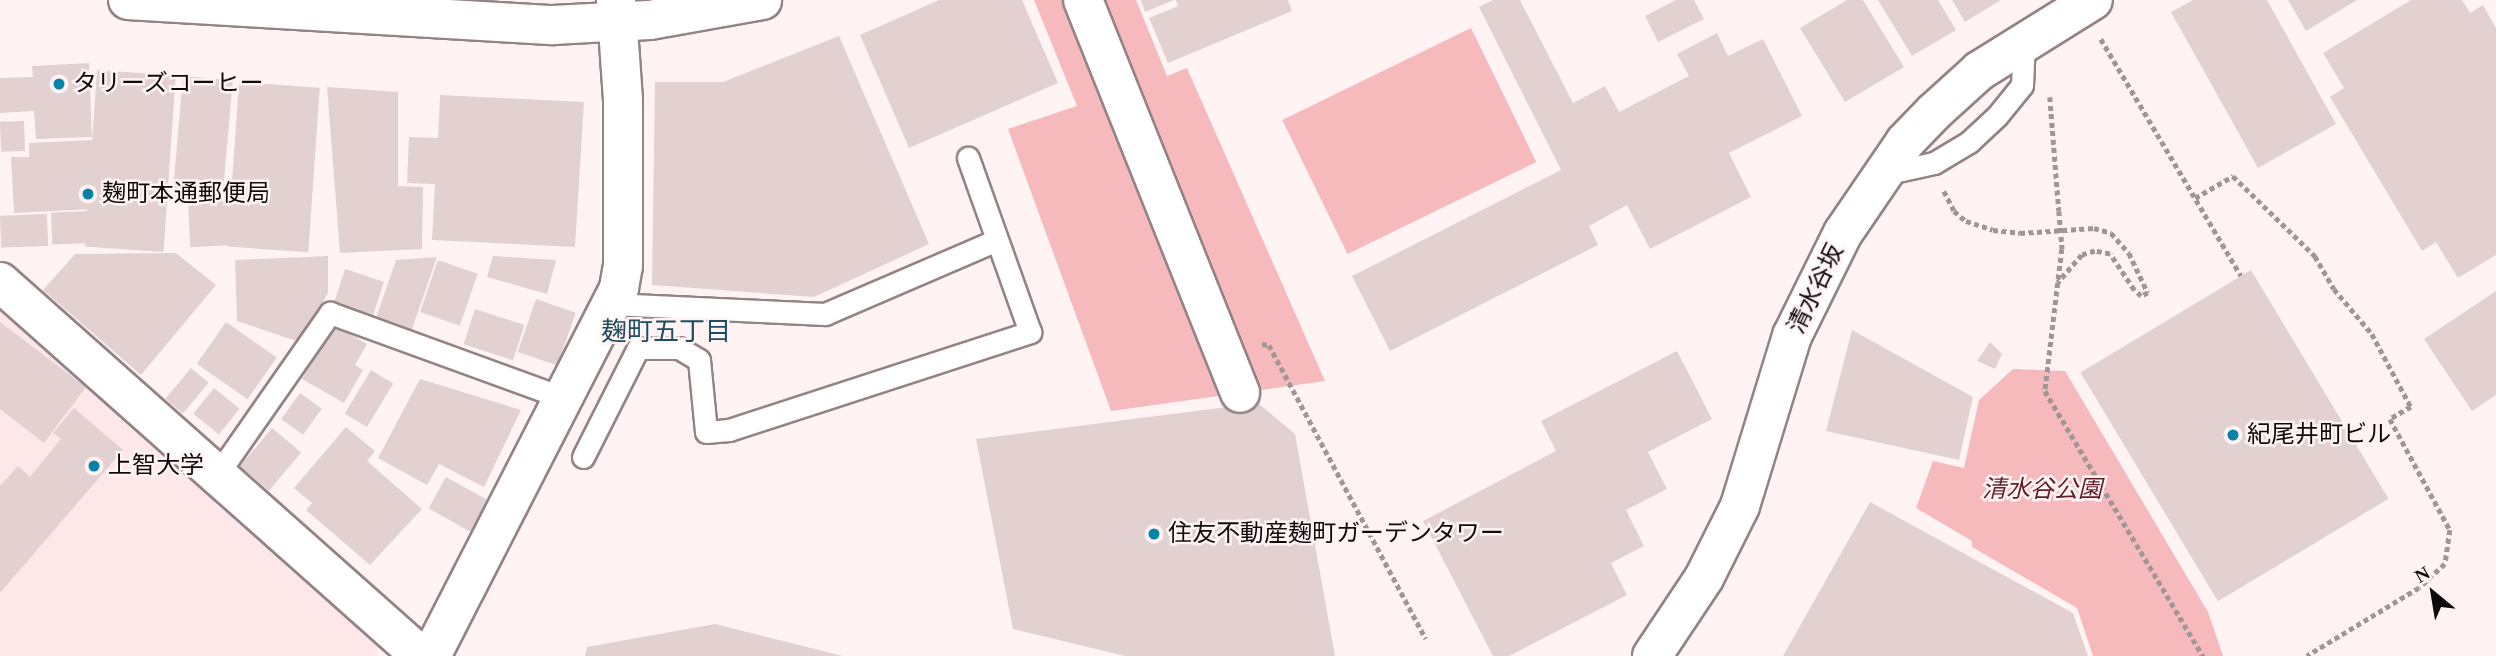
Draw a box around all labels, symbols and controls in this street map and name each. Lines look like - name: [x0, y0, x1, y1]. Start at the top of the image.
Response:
- place label: タリーズコーヒー: [73, 70, 265, 98]
- marker: タリーズコーヒー: [51, 76, 67, 92]
- place label: 麹町本通郵便局: [102, 180, 270, 208]
- marker: 麹町本通郵便局: [80, 186, 96, 202]
- street label: 清水谷坂: [1782, 240, 1850, 338]
- district label: 麹町五丁目: [601, 316, 731, 348]
- place label: 紀尾井町ビル: [2247, 421, 2391, 449]
- marker: 紀尾井町ビル: [2225, 427, 2241, 443]
- place label: 上智大学: [108, 452, 204, 480]
- marker: 上智大学: [86, 458, 102, 474]
- park label: 清水谷公園: [1982, 476, 2102, 504]
- place label: 住友不動産麹町ガーデンタワー: [1168, 520, 1504, 548]
- marker: 住友不動産麹町ガーデンタワー: [1146, 526, 1162, 542]
- north arrow: [2398, 558, 2468, 628]
- text: N: [2411, 562, 2433, 587]

